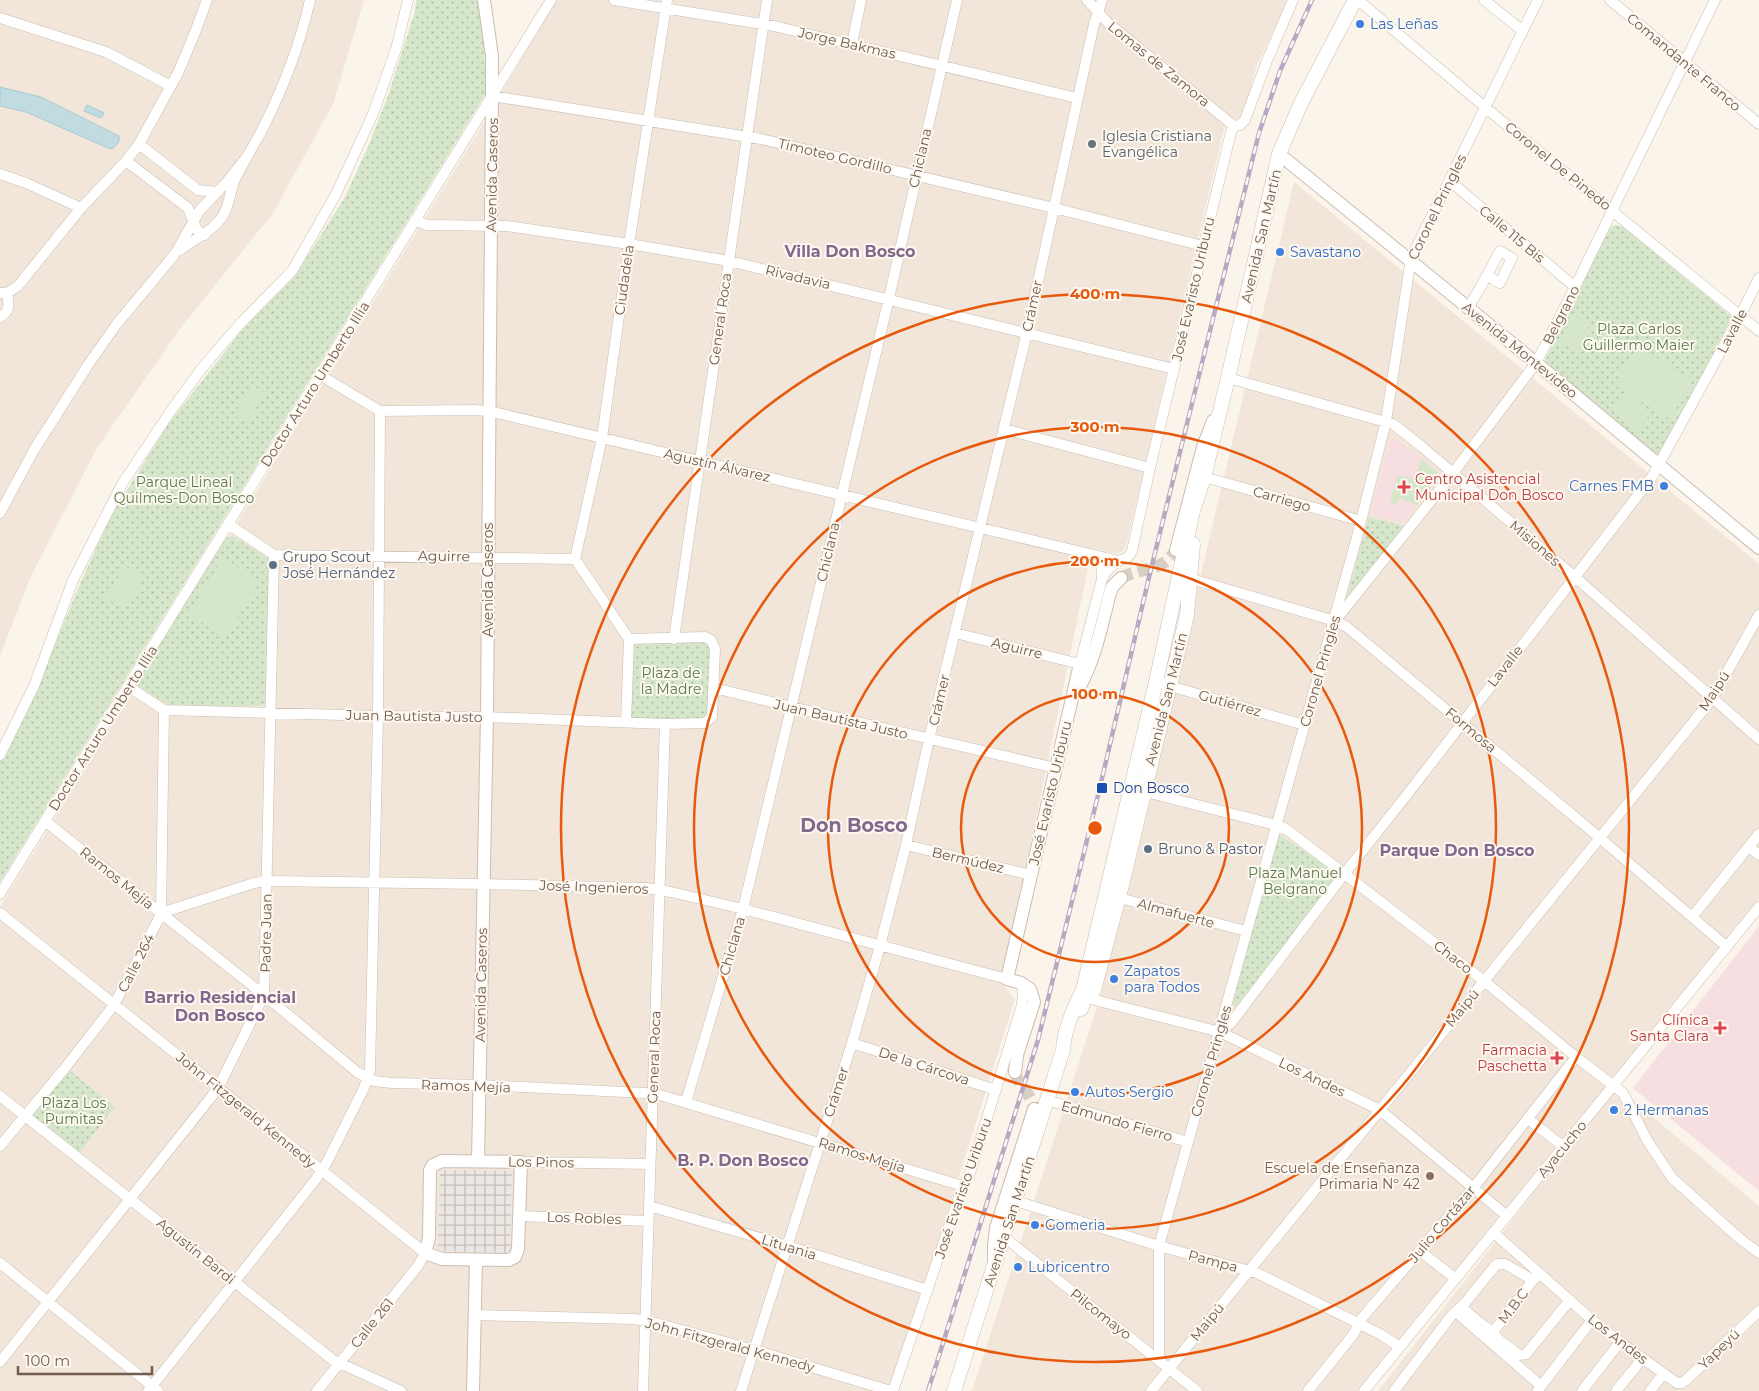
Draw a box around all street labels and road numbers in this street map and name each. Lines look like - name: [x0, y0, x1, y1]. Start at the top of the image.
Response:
- street label: Comandante Franco: [1623, 9, 1745, 115]
- street label: Lomas de Zamora: [1104, 17, 1214, 111]
- street label: Jorge Bakmas: [795, 23, 898, 63]
- street label: Avenida Caseros: [482, 117, 502, 232]
- street label: Coronel De Pinedo: [1501, 118, 1615, 215]
- street label: Chiclana: [904, 126, 936, 190]
- street label: Timoteo Gordillo: [776, 134, 894, 178]
- street label: Coronel Pringles: [1404, 151, 1470, 263]
- street label: Avenida San Martín: [1237, 167, 1285, 305]
- street label: Calle 115 Bis: [1475, 201, 1549, 267]
- street label: José Evaristo Uriburu: [1167, 215, 1218, 364]
- street label: Ciudadela: [610, 244, 638, 316]
- street label: Rivadavia: [763, 261, 833, 293]
- street label: General Roca: [705, 272, 735, 366]
- street label: Crámer: [1018, 278, 1046, 333]
- street label: Belgrano: [1538, 282, 1584, 348]
- street label: Doctor Arturo Umberto Illia: [256, 298, 374, 470]
- street label: Avenida Montevideo: [1459, 298, 1582, 402]
- street label: Lavalle: [1713, 306, 1751, 356]
- street label: Agustín Álvarez: [662, 444, 772, 486]
- street label: Carriego: [1251, 482, 1313, 516]
- street label: Misiones: [1506, 516, 1564, 570]
- street label: Chiclana: [812, 520, 844, 584]
- street label: Avenida Caseros: [479, 523, 497, 637]
- street label: Aguirre: [418, 547, 470, 565]
- street label: Coronel Pringles: [1295, 613, 1345, 729]
- street label: Avenida San Martín: [1141, 631, 1191, 767]
- street label: Aguirre: [990, 633, 1044, 663]
- street label: Doctor Arturo Umberto Illia: [44, 642, 162, 814]
- street label: Lavalle: [1483, 642, 1527, 690]
- street label: Maipú: [1694, 668, 1734, 714]
- street label: Crámer: [924, 672, 954, 727]
- street label: Gutiérrez: [1196, 685, 1264, 721]
- street label: Juan Bautista Justo: [771, 695, 910, 743]
- street label: Formosa: [1442, 703, 1500, 757]
- street label: Juan Bautista Justo: [344, 706, 483, 726]
- street label: José Evaristo Uriburu: [1024, 719, 1075, 868]
- street label: Ramos Mejía: [76, 843, 158, 913]
- street label: Bermúdez: [930, 843, 1006, 877]
- street label: José Ingenieros: [538, 876, 649, 898]
- street label: Padre Juan: [256, 893, 276, 973]
- street label: Almafuerte: [1135, 894, 1217, 932]
- street label: Chiclana: [715, 914, 749, 978]
- street label: Avenida Caseros: [471, 927, 491, 1042]
- street label: Calle 264: [114, 930, 159, 995]
- street label: Chaco: [1430, 936, 1476, 978]
- street label: Maipú: [1441, 985, 1483, 1031]
- street label: Coronel Pringles: [1186, 1003, 1236, 1119]
- street label: General Roca: [643, 1010, 665, 1104]
- street label: De la Cárcova: [876, 1043, 972, 1089]
- street label: John Fitzgerald Kennedy: [172, 1048, 320, 1172]
- street label: Los Andes: [1276, 1053, 1348, 1101]
- street label: Crámer: [819, 1064, 853, 1120]
- street label: Ramos Mejía: [421, 1075, 511, 1097]
- street label: Edmundo Fierro: [1059, 1096, 1175, 1146]
- street label: José Evaristo Uriburu: [930, 1115, 996, 1262]
- street label: Ayacucho: [1533, 1117, 1591, 1181]
- street label: Ramos Mejía: [816, 1133, 908, 1177]
- street label: Los Pinos: [508, 1152, 574, 1172]
- street label: Avenida San Martín: [979, 1153, 1039, 1289]
- street label: Julio Cortázar: [1404, 1181, 1480, 1267]
- street label: Los Robles: [546, 1208, 622, 1228]
- street label: Agustín Bardi: [153, 1214, 239, 1288]
- street label: Lituania: [759, 1230, 819, 1264]
- street label: Pampa: [1186, 1246, 1240, 1276]
- street label: Pilcomayo: [1067, 1284, 1136, 1344]
- street label: M.B.C: [1494, 1285, 1532, 1327]
- street label: Calle 261: [346, 1294, 398, 1352]
- street label: Maipú: [1186, 1299, 1228, 1345]
- street label: Los Andes: [1584, 1310, 1652, 1368]
- street label: John Fitzgerald Kennedy: [642, 1313, 817, 1376]
- street label: Yapeyú: [1694, 1325, 1744, 1373]

